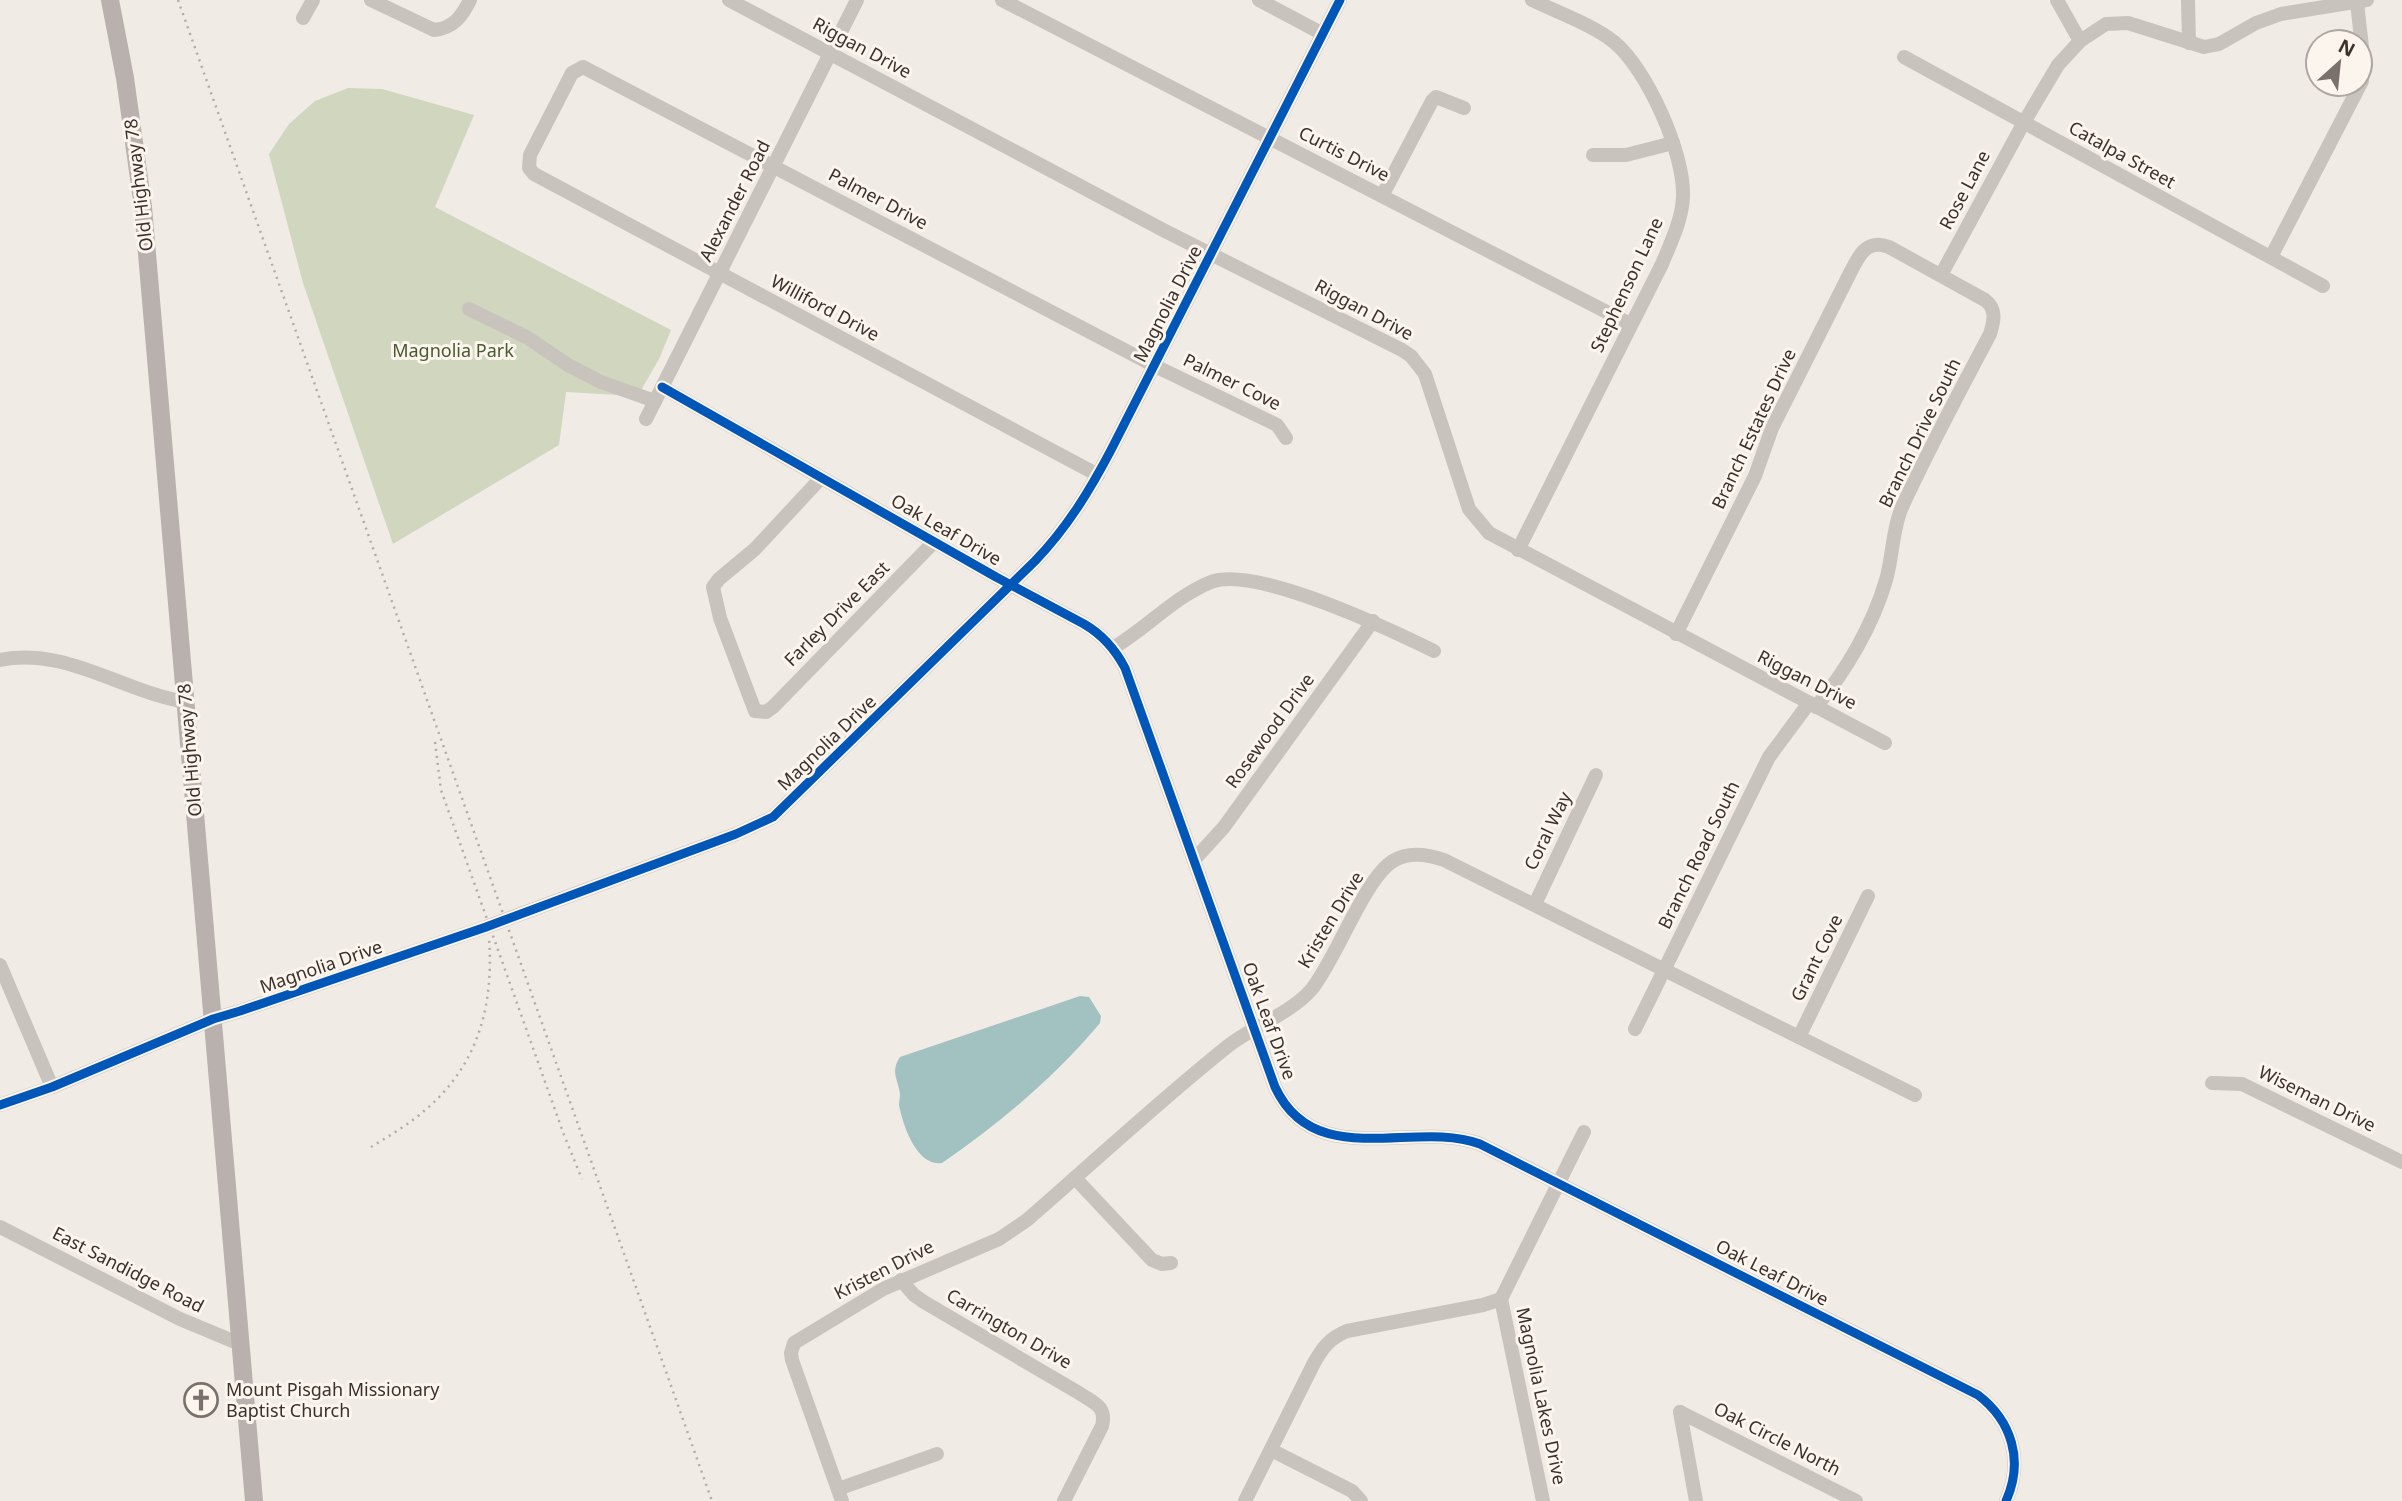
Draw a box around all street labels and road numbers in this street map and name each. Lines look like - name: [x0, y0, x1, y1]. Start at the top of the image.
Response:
- street label: Riggan Drive: [809, 11, 916, 83]
- street label: Catalpa Street: [2065, 115, 2181, 194]
- street label: Old Highway 78: [118, 117, 158, 253]
- street label: Curtis Drive: [1295, 120, 1394, 186]
- street label: Alexander Road: [693, 136, 775, 265]
- street label: Rose Lane: [1933, 146, 1995, 233]
- street label: Palmer Drive: [825, 162, 932, 234]
- street label: Stephenson Lane: [1584, 213, 1668, 356]
- street label: Magnolia Drive: [1127, 241, 1207, 366]
- street label: Williford Drive: [767, 268, 884, 346]
- street label: Riggan Drive: [1311, 273, 1418, 345]
- street label: Branch Estates Drive: [1705, 345, 1801, 513]
- street label: Palmer Cove: [1180, 347, 1285, 415]
- street label: Branch Drive South: [1873, 354, 1966, 511]
- street label: Oak Leaf Drive: [887, 488, 1006, 570]
- street label: Farley Drive East: [778, 555, 894, 671]
- street label: Riggan Drive: [1754, 644, 1861, 714]
- street label: Rosewood Drive: [1219, 668, 1319, 793]
- street label: Old Highway 78: [171, 683, 207, 818]
- street label: Magnolia Drive: [772, 689, 881, 795]
- street label: Branch Road South: [1652, 777, 1744, 933]
- street label: Coral Way: [1518, 787, 1577, 874]
- street label: Kristen Drive: [1292, 867, 1368, 972]
- street label: Grant Cove: [1785, 910, 1847, 1005]
- street label: Magnolia Drive: [256, 934, 385, 998]
- street label: Oak Leaf Drive: [1238, 959, 1302, 1083]
- street label: Wiseman Drive: [2255, 1059, 2380, 1137]
- street label: East Sandidge Road: [49, 1221, 208, 1318]
- street label: Oak Leaf Drive: [1712, 1233, 1833, 1311]
- street label: Kristen Drive: [830, 1234, 937, 1305]
- street label: Carrington Drive: [942, 1283, 1077, 1374]
- street label: Magnolia Lakes Drive: [1511, 1305, 1572, 1487]
- street label: Oak Circle North: [1710, 1396, 1845, 1480]

